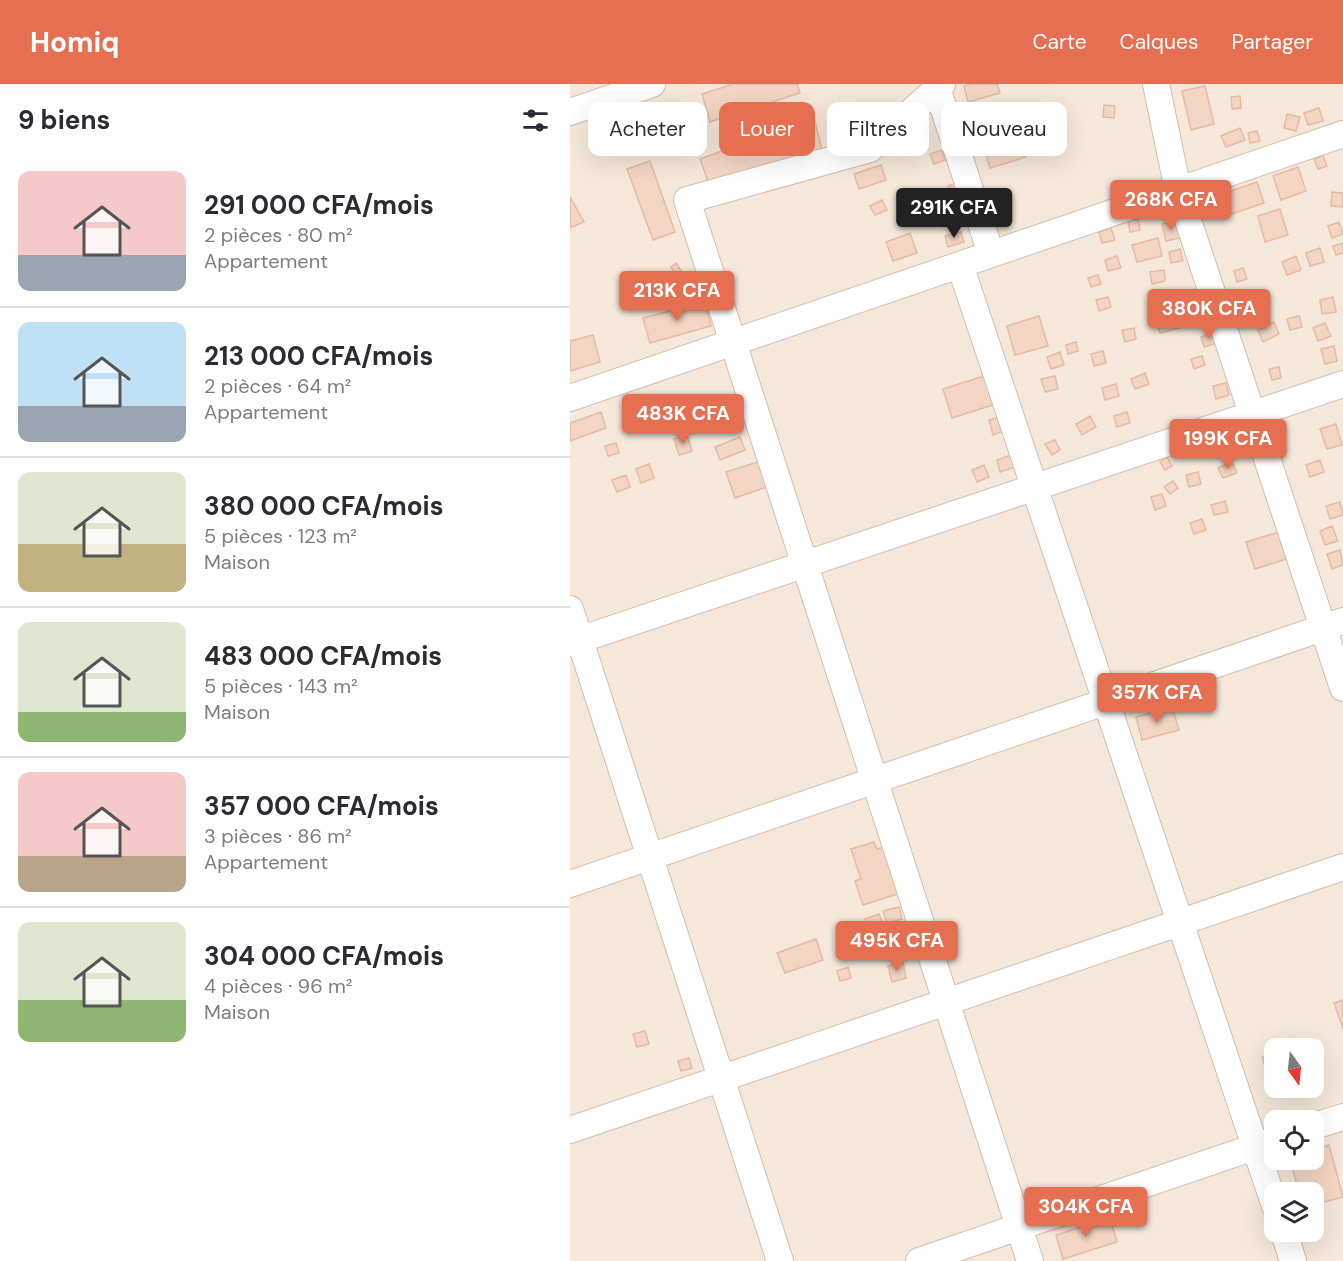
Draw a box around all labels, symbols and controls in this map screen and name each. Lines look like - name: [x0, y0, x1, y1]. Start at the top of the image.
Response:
- text: Homiq: [30, 24, 119, 61]
- text: Carte: [1032, 28, 1087, 56]
- text: Calques: [1120, 28, 1198, 56]
- text: Partager: [1231, 28, 1313, 56]
- chip: Acheter: [588, 102, 707, 156]
- chip: Louer: [719, 102, 815, 156]
- chip: Filtres: [827, 102, 929, 156]
- chip: Nouveau: [941, 102, 1067, 156]
- text: 9 biens: [18, 103, 110, 137]
- icon: filters: [519, 104, 552, 137]
- pin: 268K CFA: [1109, 180, 1233, 231]
- text: 268K CFA: [1124, 186, 1218, 212]
- text: 291 000 CFA/mois: [204, 188, 434, 222]
- pin: 291K CFA: [892, 188, 1016, 239]
- text: 291K CFA: [910, 194, 998, 220]
- icon: home: [66, 195, 138, 267]
- text: 2 pièces · 80 m²: [204, 222, 353, 248]
- text: Appartement: [204, 248, 328, 274]
- pin: 213K CFA: [615, 271, 739, 322]
- text: 213K CFA: [633, 277, 721, 303]
- pin: 380K CFA: [1147, 289, 1271, 340]
- text: 380K CFA: [1161, 295, 1257, 321]
- text: 213 000 CFA/mois: [204, 339, 433, 373]
- icon: home: [66, 346, 138, 418]
- text: 2 pièces · 64 m²: [204, 373, 351, 399]
- pin: 483K CFA: [621, 394, 745, 445]
- text: Appartement: [204, 399, 328, 425]
- text: 483K CFA: [636, 400, 730, 426]
- pin: 199K CFA: [1166, 419, 1290, 470]
- text: 199K CFA: [1184, 425, 1272, 451]
- text: 380 000 CFA/mois: [204, 489, 444, 523]
- icon: home: [66, 496, 138, 568]
- text: 5 pièces · 123 m²: [204, 523, 357, 549]
- text: Maison: [204, 549, 270, 575]
- text: 483 000 CFA/mois: [204, 639, 442, 673]
- icon: home: [66, 646, 138, 718]
- text: 5 pièces · 143 m²: [204, 673, 358, 699]
- pin: 357K CFA: [1095, 673, 1219, 724]
- text: 357K CFA: [1111, 679, 1203, 705]
- text: Maison: [204, 699, 270, 725]
- text: 357 000 CFA/mois: [204, 789, 439, 823]
- icon: home: [66, 796, 138, 868]
- text: 3 pièces · 86 m²: [204, 823, 352, 849]
- text: Appartement: [204, 849, 328, 875]
- pin: 495K CFA: [835, 921, 959, 972]
- text: 495K CFA: [850, 927, 944, 953]
- text: 304 000 CFA/mois: [204, 939, 444, 973]
- icon: home: [66, 946, 138, 1018]
- text: 4 pièces · 96 m²: [204, 973, 352, 999]
- text: Maison: [204, 999, 270, 1025]
- north arrow: [1264, 1038, 1324, 1098]
- map controls: [1264, 1038, 1324, 1242]
- button: locate: [1264, 1110, 1324, 1170]
- button: layers: [1264, 1182, 1324, 1242]
- pin: 304K CFA: [1024, 1187, 1148, 1238]
- text: 304K CFA: [1038, 1193, 1134, 1219]

